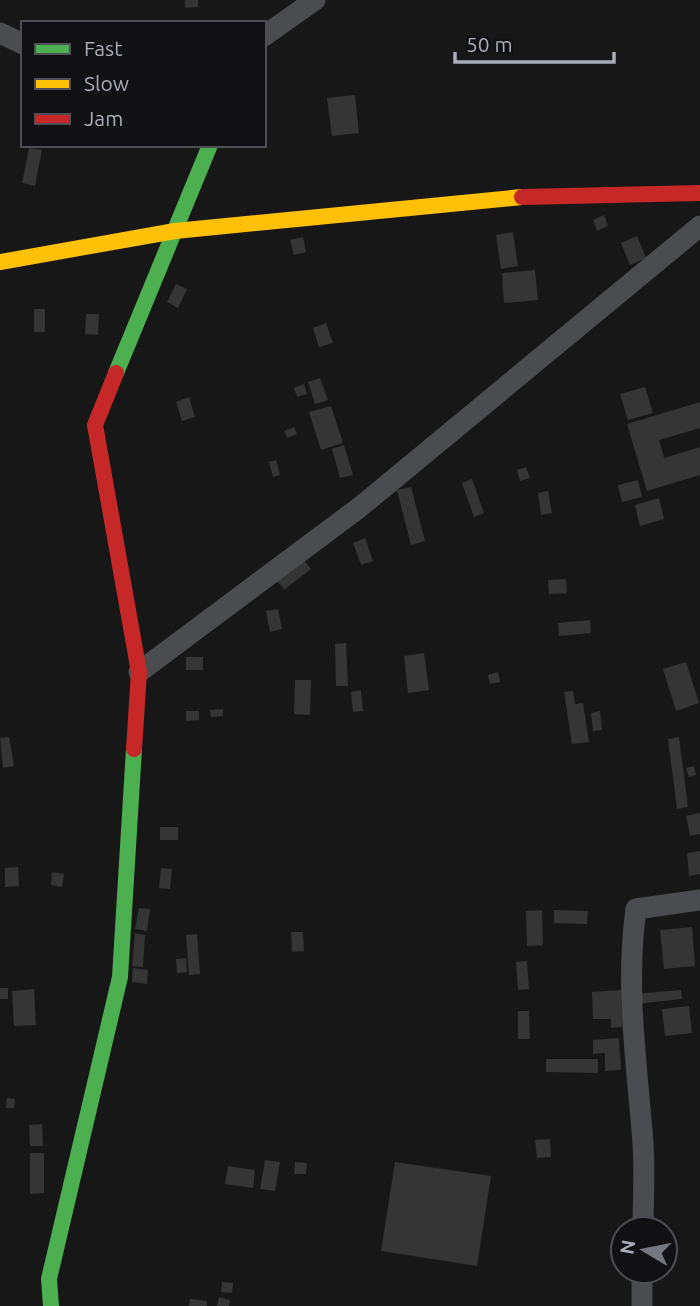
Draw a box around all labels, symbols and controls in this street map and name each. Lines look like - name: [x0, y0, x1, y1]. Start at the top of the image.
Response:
- legend: [21, 21, 266, 147]
- scale bar: [455, 21, 614, 65]
- text: 50 m: [466, 32, 513, 56]
- text: Fast: [84, 36, 122, 60]
- text: Slow: [84, 71, 129, 95]
- text: Jam: [84, 106, 123, 130]
- north arrow: [609, 1215, 679, 1285]
- text: N: [615, 1238, 639, 1256]

